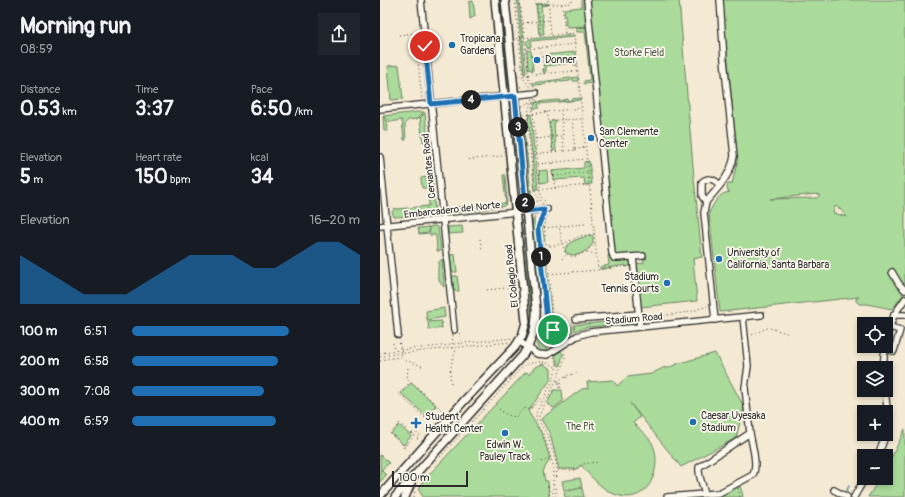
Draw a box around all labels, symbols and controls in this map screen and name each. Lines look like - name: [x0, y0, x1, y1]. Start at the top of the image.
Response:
- text: Morning run: [20, 12, 131, 40]
- button: share: [318, 13, 360, 55]
- pin: [408, 29, 442, 63]
- place label: Tropicana Gardens: [460, 33, 501, 57]
- icon: check: [414, 35, 436, 57]
- marker: Tropicana Gardens: [447, 40, 457, 50]
- text: 08:59: [20, 41, 53, 57]
- park label: Storke Field: [614, 47, 664, 59]
- place label: Donner: [545, 54, 577, 66]
- marker: Donner: [532, 55, 542, 65]
- text: Distance: [20, 83, 60, 96]
- text: Time: [135, 83, 158, 96]
- text: Pace: [251, 83, 272, 96]
- pin: 4: [461, 90, 481, 110]
- text: 4: [468, 93, 474, 106]
- text: 0.53: [20, 96, 60, 121]
- text: 3:37: [135, 96, 174, 121]
- text: 6:50: [251, 96, 292, 121]
- text: km: [60, 105, 77, 118]
- text: /km: [292, 105, 313, 118]
- pin: 3: [508, 117, 528, 137]
- text: 3: [515, 120, 521, 133]
- place label: San Clemente Center: [599, 126, 659, 150]
- street label: Cervantes Road: [420, 133, 438, 199]
- marker: San Clemente Center: [586, 133, 596, 143]
- text: Elevation: [20, 151, 62, 164]
- text: Heart rate: [135, 151, 182, 164]
- text: kcal: [251, 151, 269, 164]
- text: 5: [20, 164, 31, 189]
- text: 150: [135, 164, 168, 189]
- text: 34: [251, 164, 273, 189]
- text: m: [31, 173, 43, 186]
- text: bpm: [168, 173, 190, 186]
- pin: 2: [515, 193, 535, 213]
- text: 2: [522, 196, 528, 209]
- street label: Embarcadero del Norte: [403, 199, 501, 221]
- text: Elevation: [20, 212, 70, 228]
- text: 16–20 m: [309, 212, 360, 228]
- street label: El Colegio Road: [503, 244, 521, 308]
- pin: 1: [531, 247, 551, 267]
- place label: University of California, Santa Barbara: [727, 247, 830, 271]
- text: 1: [539, 250, 543, 263]
- marker: University of California, Santa Barbara: [714, 254, 724, 264]
- place label: Stadium Tennis Courts: [601, 271, 660, 295]
- marker: Stadium Tennis Courts: [662, 278, 672, 288]
- street label: Stadium Road: [605, 311, 663, 327]
- pin: [536, 313, 570, 347]
- map controls: [857, 317, 893, 485]
- button: locate: [857, 317, 893, 353]
- icon: arrive: [542, 319, 564, 341]
- text: 100 m: [20, 323, 57, 339]
- text: 6:51: [84, 323, 107, 339]
- text: 200 m: [20, 353, 59, 369]
- text: 6:58: [84, 353, 109, 369]
- button: layers: [857, 361, 893, 397]
- text: 300 m: [20, 383, 59, 399]
- text: 7:08: [84, 383, 110, 399]
- button: +: [857, 405, 893, 441]
- place label: Caesar Uyesaka Stadium: [701, 410, 766, 434]
- place label: Student Health Center: [425, 411, 483, 435]
- text: 400 m: [20, 413, 60, 429]
- text: 6:59: [84, 413, 109, 429]
- marker: Student Health Center: [410, 417, 422, 429]
- marker: Caesar Uyesaka Stadium: [688, 417, 698, 427]
- park label: The Pit: [566, 421, 595, 433]
- marker: Edwin W. Pauley Track: [500, 428, 510, 438]
- place label: Edwin W. Pauley Track: [479, 439, 531, 463]
- button: −: [857, 449, 893, 485]
- scale bar: [392, 469, 468, 488]
- text: 100 m: [398, 471, 429, 484]

